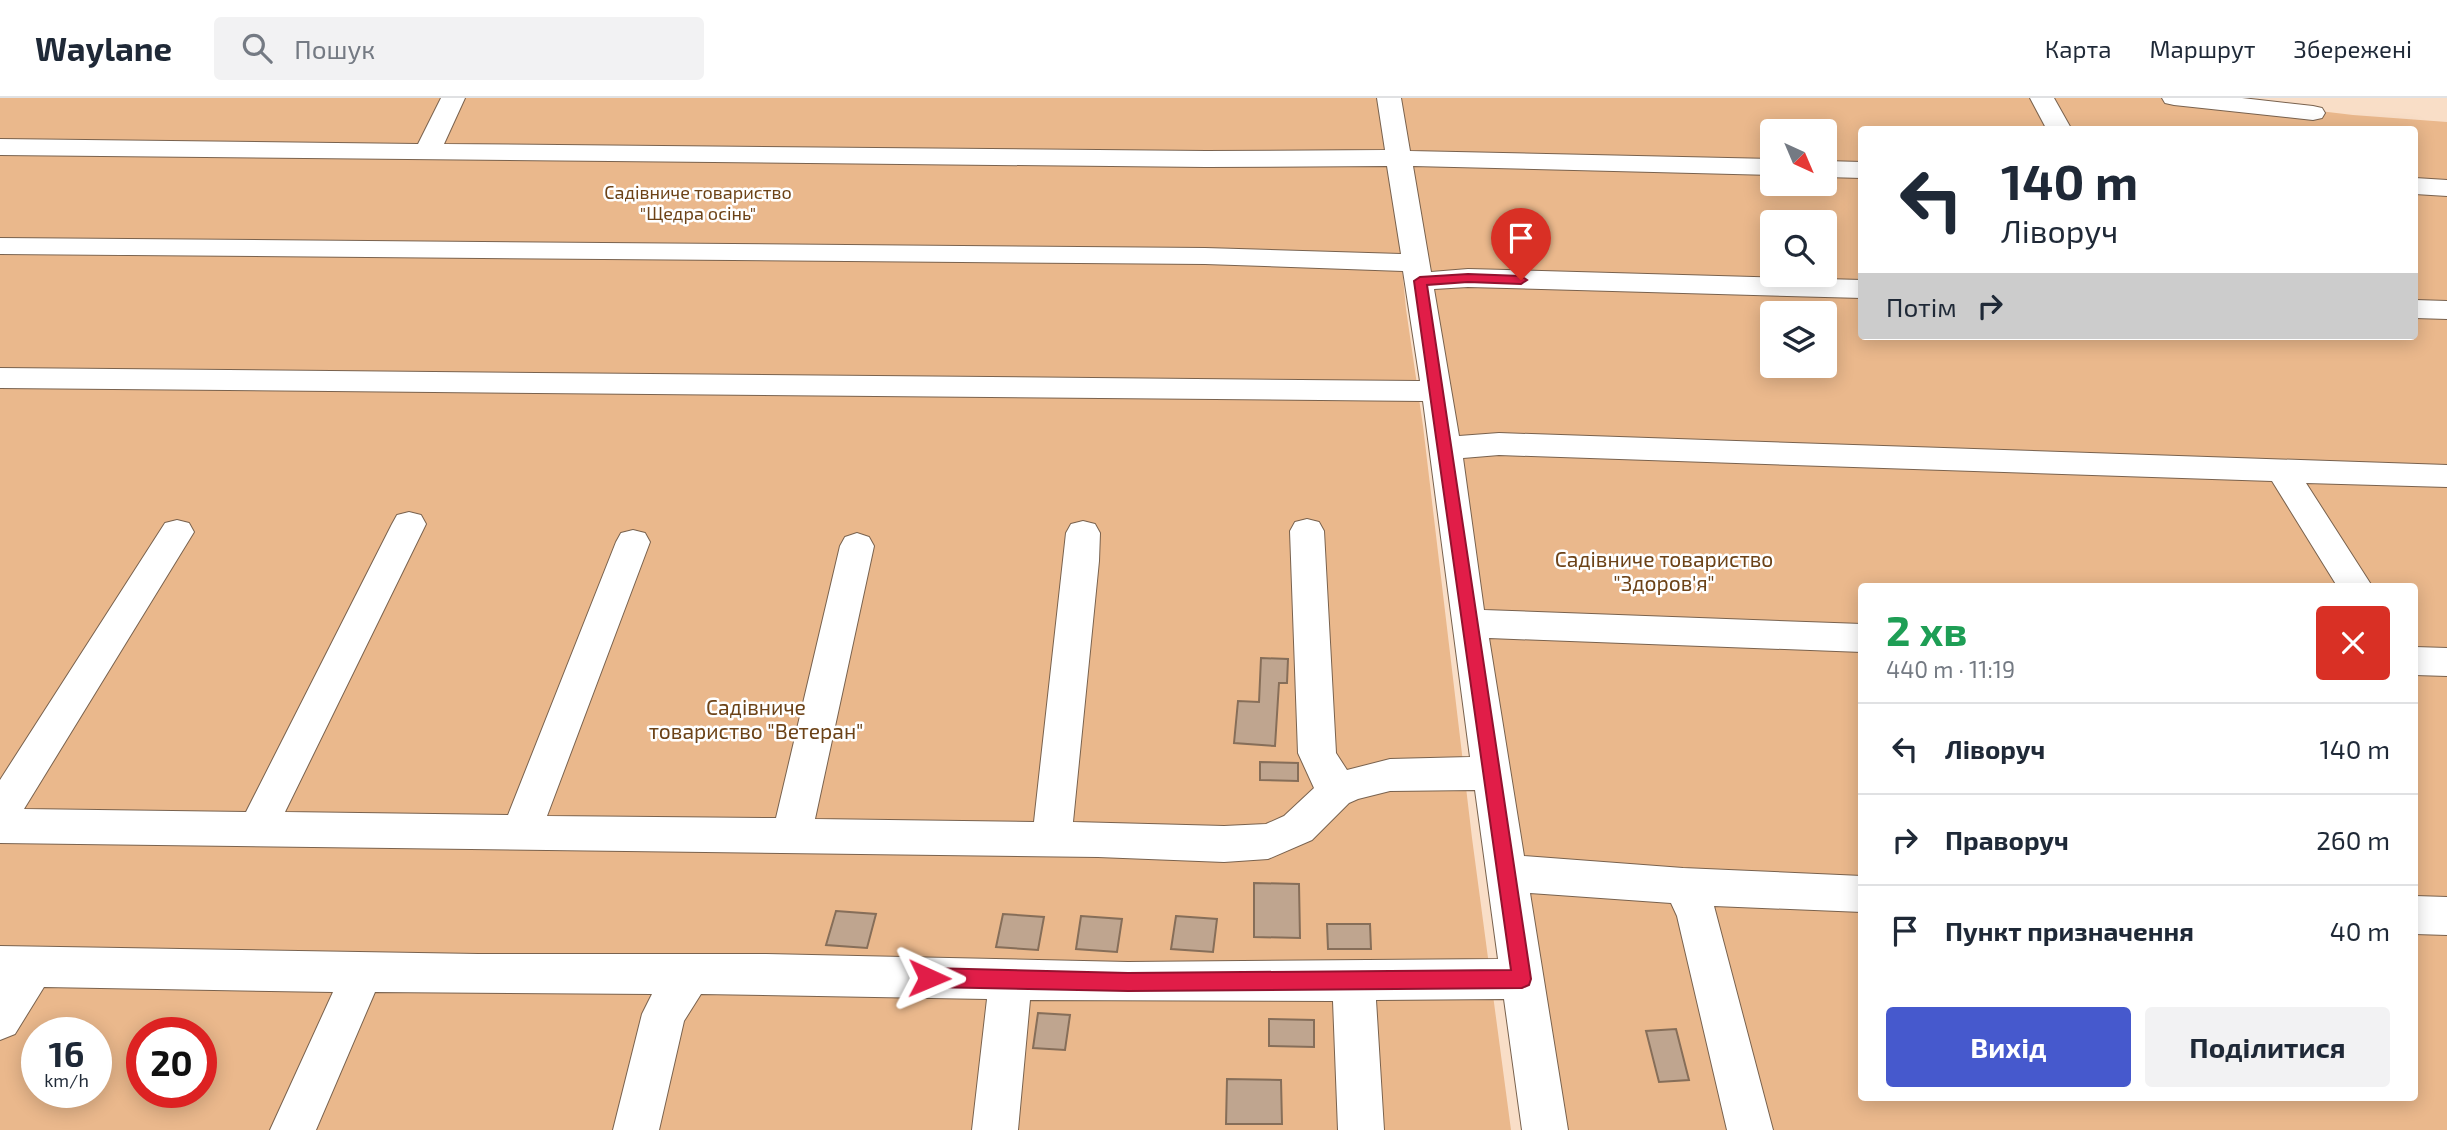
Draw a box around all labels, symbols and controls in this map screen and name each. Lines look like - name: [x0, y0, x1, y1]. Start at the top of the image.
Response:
- search box: [214, 17, 704, 80]
- text: Waylane: [35, 28, 172, 68]
- icon: search: [238, 29, 276, 67]
- text: Пошук: [294, 33, 375, 64]
- text: Карта: [2045, 34, 2111, 63]
- text: Маршрут: [2149, 34, 2255, 63]
- text: Збережені: [2293, 34, 2412, 63]
- north arrow: [1760, 119, 1838, 196]
- map controls: [1760, 119, 1837, 378]
- text: 140 m: [2001, 151, 2138, 210]
- icon: left: [1886, 154, 1977, 245]
- park label: Садівниче товариство "Щедра осінь": [604, 181, 792, 224]
- pin: [1491, 208, 1551, 280]
- button: search: [1760, 210, 1837, 287]
- text: Ліворуч: [2001, 211, 2118, 249]
- icon: arrive: [1502, 219, 1540, 257]
- icon: right: [1971, 287, 2009, 325]
- text: Потім: [1886, 291, 1957, 322]
- button: layers: [1760, 301, 1837, 378]
- park label: Садівниче товариство "Здоров'я": [1555, 546, 1773, 595]
- text: 2 хв: [1886, 604, 1967, 654]
- button: close: [2316, 606, 2390, 680]
- text: 440 m · 11:19: [1886, 655, 2015, 683]
- park label: Садівниче товариство "Ветеран": [649, 694, 863, 743]
- icon: left: [1886, 730, 1924, 768]
- text: Ліворуч: [1945, 733, 2045, 764]
- text: 140 m: [2319, 733, 2390, 764]
- icon: right: [1886, 821, 1924, 859]
- text: Праворуч: [1945, 824, 2069, 855]
- text: 260 m: [2316, 824, 2390, 855]
- icon: arrive: [1886, 912, 1924, 950]
- text: Пункт призначення: [1945, 915, 2194, 946]
- text: 40 m: [2330, 915, 2390, 946]
- position arrow: [892, 941, 966, 1015]
- button: Вихід: [1886, 1007, 2131, 1087]
- button: Поділитися: [2145, 1007, 2390, 1087]
- speed limit sign: 20: [126, 1017, 217, 1108]
- text: 16: [49, 1032, 84, 1074]
- text: km/h: [44, 1069, 89, 1091]

